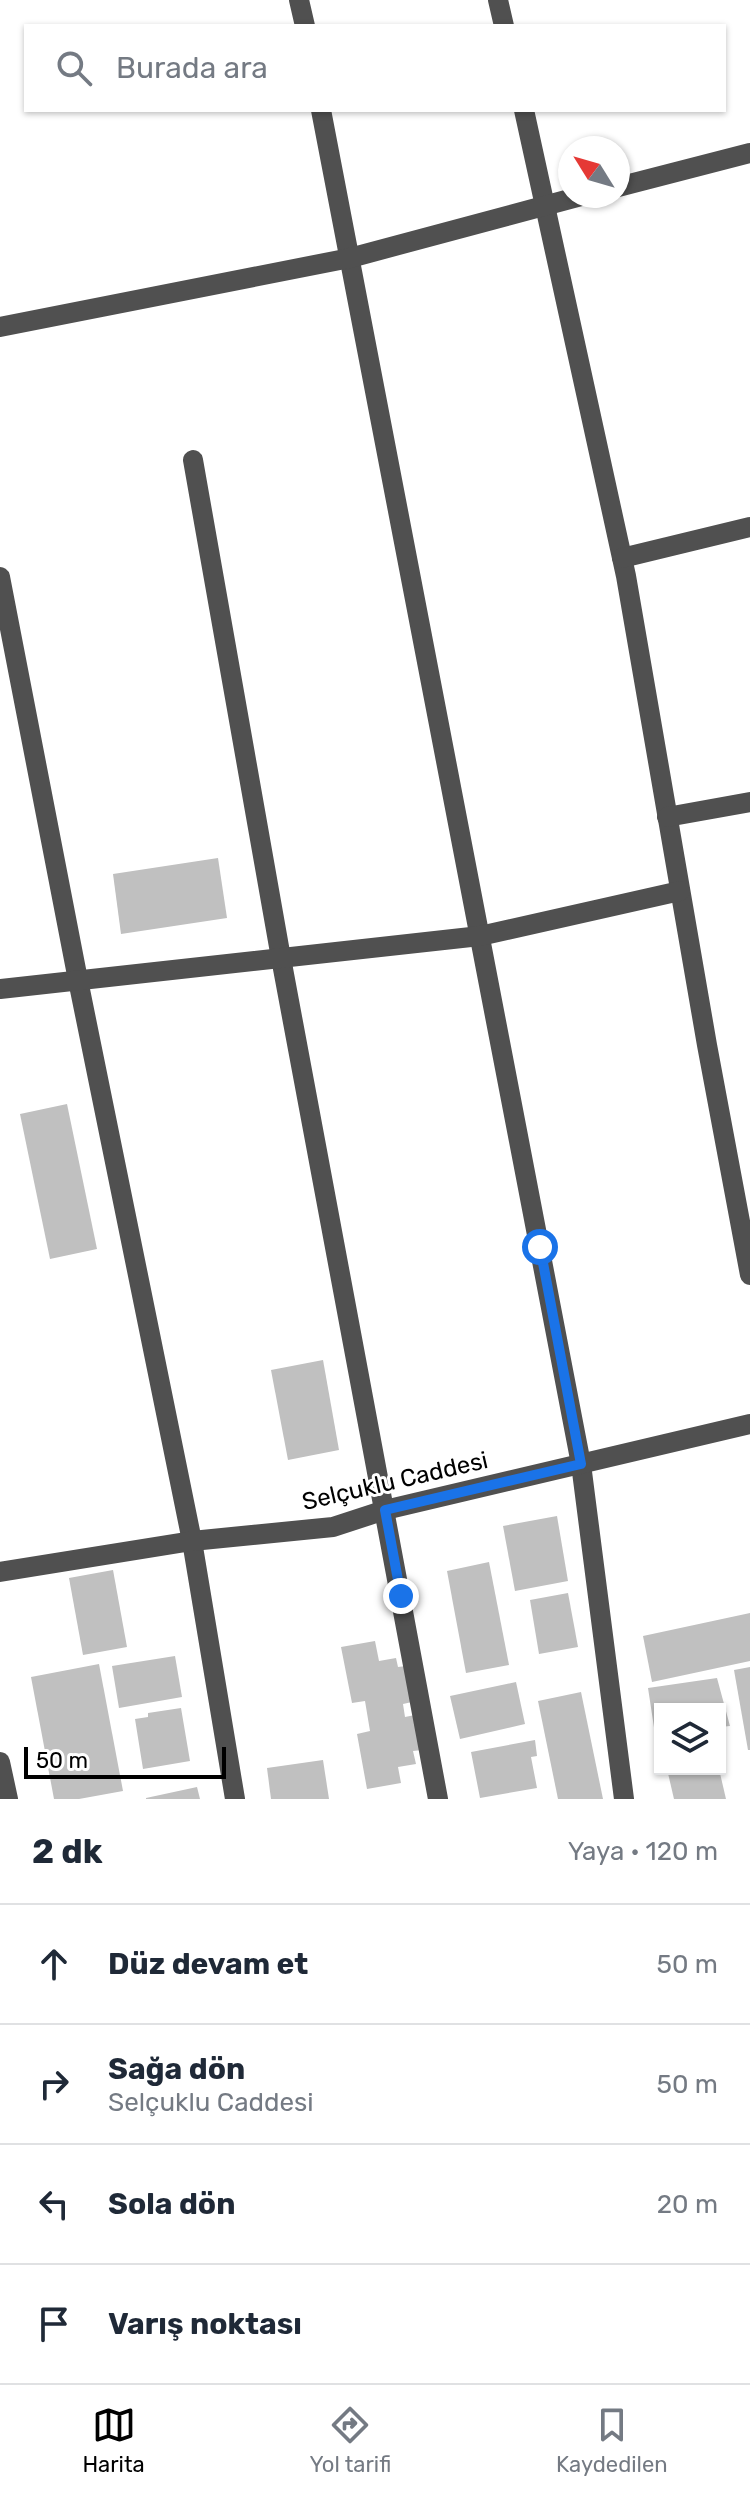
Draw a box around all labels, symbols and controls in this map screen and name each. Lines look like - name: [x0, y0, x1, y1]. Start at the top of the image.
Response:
- search box: [24, 24, 726, 112]
- icon: search: [52, 46, 96, 90]
- text: Burada ara: [116, 50, 268, 86]
- north arrow: [558, 136, 630, 208]
- route start: [522, 1229, 558, 1265]
- street label: Selçuklu Caddesi: [299, 1446, 491, 1516]
- route end: [383, 1578, 419, 1614]
- map controls: [654, 1703, 726, 1775]
- button: layers: [654, 1703, 726, 1775]
- scale bar: [24, 1743, 226, 1779]
- text: 50 m: [36, 1747, 88, 1774]
- text: 2 dk: [32, 1831, 103, 1872]
- text: Yaya · 120 m: [568, 1836, 718, 1867]
- icon: ahead: [32, 1942, 76, 1986]
- text: Düz devam et: [108, 1946, 308, 1982]
- text: 50 m: [657, 1949, 718, 1980]
- text: Sağa dön: [108, 2051, 245, 2087]
- icon: right: [32, 2062, 76, 2106]
- text: 50 m: [657, 2069, 718, 2100]
- text: Selçuklu Caddesi: [108, 2087, 314, 2118]
- icon: left: [32, 2182, 76, 2226]
- text: Sola dön: [108, 2186, 235, 2222]
- text: 20 m: [657, 2189, 718, 2220]
- icon: arrive: [32, 2302, 76, 2346]
- text: Varış noktası: [108, 2306, 302, 2342]
- tab: Harita: [82, 2403, 145, 2478]
- tab: Yol tarifi: [309, 2403, 391, 2478]
- tab: Kaydedilen: [556, 2403, 668, 2478]

